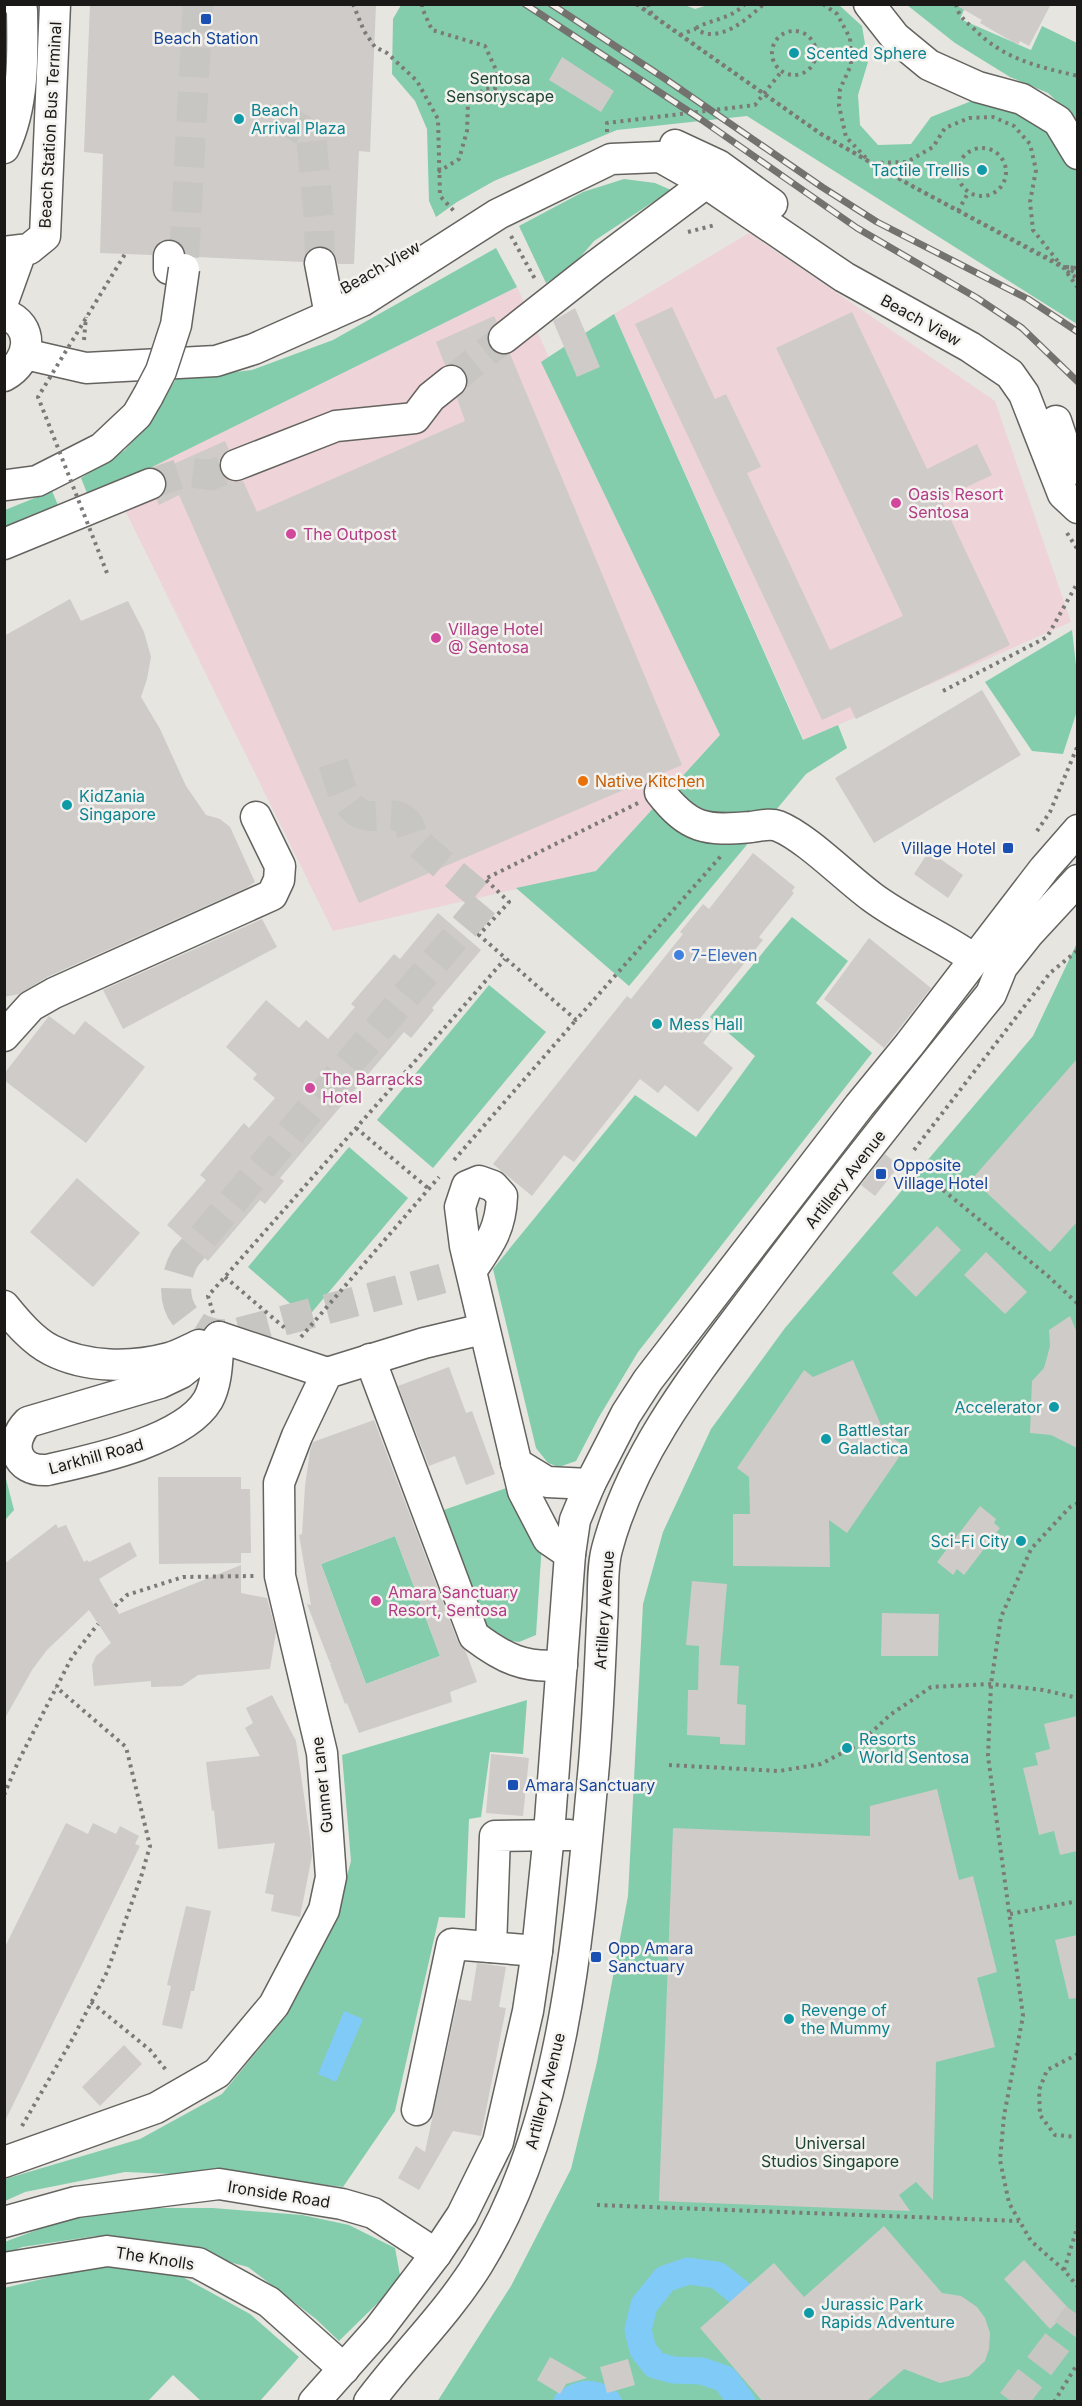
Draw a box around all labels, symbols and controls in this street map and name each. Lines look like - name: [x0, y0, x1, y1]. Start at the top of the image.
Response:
- marker: Beach Station: [199, 12, 213, 26]
- street label: Beach Station Bus Terminal: [35, 21, 65, 229]
- place label: Beach Station: [154, 28, 258, 48]
- place label: Scented Sphere: [806, 43, 927, 63]
- marker: Scented Sphere: [787, 46, 801, 60]
- park label: Sentosa Sensoryscape: [446, 68, 554, 106]
- place label: Beach Arrival Plaza: [251, 100, 346, 138]
- marker: Beach Arrival Plaza: [232, 112, 246, 126]
- place label: Tactile Trellis: [871, 160, 970, 180]
- marker: Tactile Trellis: [975, 163, 989, 177]
- street label: Beach View: [336, 236, 424, 298]
- street label: Beach View: [877, 290, 965, 350]
- place label: Oasis Resort Sentosa: [908, 484, 1003, 522]
- marker: Oasis Resort Sentosa: [889, 496, 903, 510]
- place label: The Outpost: [303, 524, 397, 544]
- marker: The Outpost: [284, 527, 298, 541]
- place label: Village Hotel @ Sentosa: [448, 619, 543, 657]
- marker: Village Hotel @ Sentosa: [429, 631, 443, 645]
- place label: Native Kitchen: [595, 771, 705, 791]
- marker: Native Kitchen: [576, 774, 590, 788]
- place label: KidZania Singapore: [79, 786, 156, 824]
- marker: KidZania Singapore: [60, 798, 74, 812]
- place label: Village Hotel: [901, 838, 996, 858]
- marker: Village Hotel: [1001, 841, 1015, 855]
- place label: 7-Eleven: [691, 945, 757, 965]
- marker: 7-Eleven: [672, 948, 686, 962]
- place label: Mess Hall: [669, 1014, 743, 1034]
- marker: Mess Hall: [650, 1017, 664, 1031]
- place label: The Barracks Hotel: [322, 1069, 423, 1107]
- marker: The Barracks Hotel: [303, 1081, 317, 1095]
- street label: Artillery Avenue: [800, 1126, 890, 1232]
- place label: Opposite Village Hotel: [893, 1155, 988, 1193]
- marker: Opposite Village Hotel: [874, 1167, 888, 1181]
- place label: Accelerator: [954, 1397, 1042, 1417]
- marker: Accelerator: [1047, 1400, 1061, 1414]
- place label: Battlestar Galactica: [838, 1420, 910, 1458]
- marker: Battlestar Galactica: [819, 1432, 833, 1446]
- street label: Larkhill Road: [46, 1434, 146, 1478]
- place label: Sci-Fi City: [930, 1531, 1009, 1551]
- marker: Sci-Fi City: [1014, 1534, 1028, 1548]
- street label: Artillery Avenue: [590, 1550, 618, 1670]
- place label: Amara Sanctuary Resort, Sentosa: [388, 1582, 518, 1620]
- marker: Amara Sanctuary Resort, Sentosa: [369, 1594, 383, 1608]
- place label: Resorts World Sentosa: [859, 1729, 969, 1767]
- street label: Gunner Lane: [307, 1736, 337, 1834]
- marker: Resorts World Sentosa: [840, 1741, 854, 1755]
- place label: Amara Sanctuary: [525, 1775, 655, 1795]
- marker: Amara Sanctuary: [506, 1778, 520, 1792]
- place label: Opp Amara Sanctuary: [608, 1938, 693, 1976]
- marker: Opp Amara Sanctuary: [589, 1950, 603, 1964]
- place label: Revenge of the Mummy: [801, 2000, 890, 2038]
- marker: Revenge of the Mummy: [782, 2012, 796, 2026]
- street label: Artillery Avenue: [521, 2031, 569, 2151]
- park label: Universal Studios Singapore: [761, 2133, 899, 2171]
- street label: Ironside Road: [226, 2176, 332, 2212]
- street label: The Knolls: [114, 2242, 196, 2274]
- place label: Jurassic Park Rapids Adventure: [821, 2294, 955, 2332]
- marker: Jurassic Park Rapids Adventure: [802, 2306, 816, 2320]

